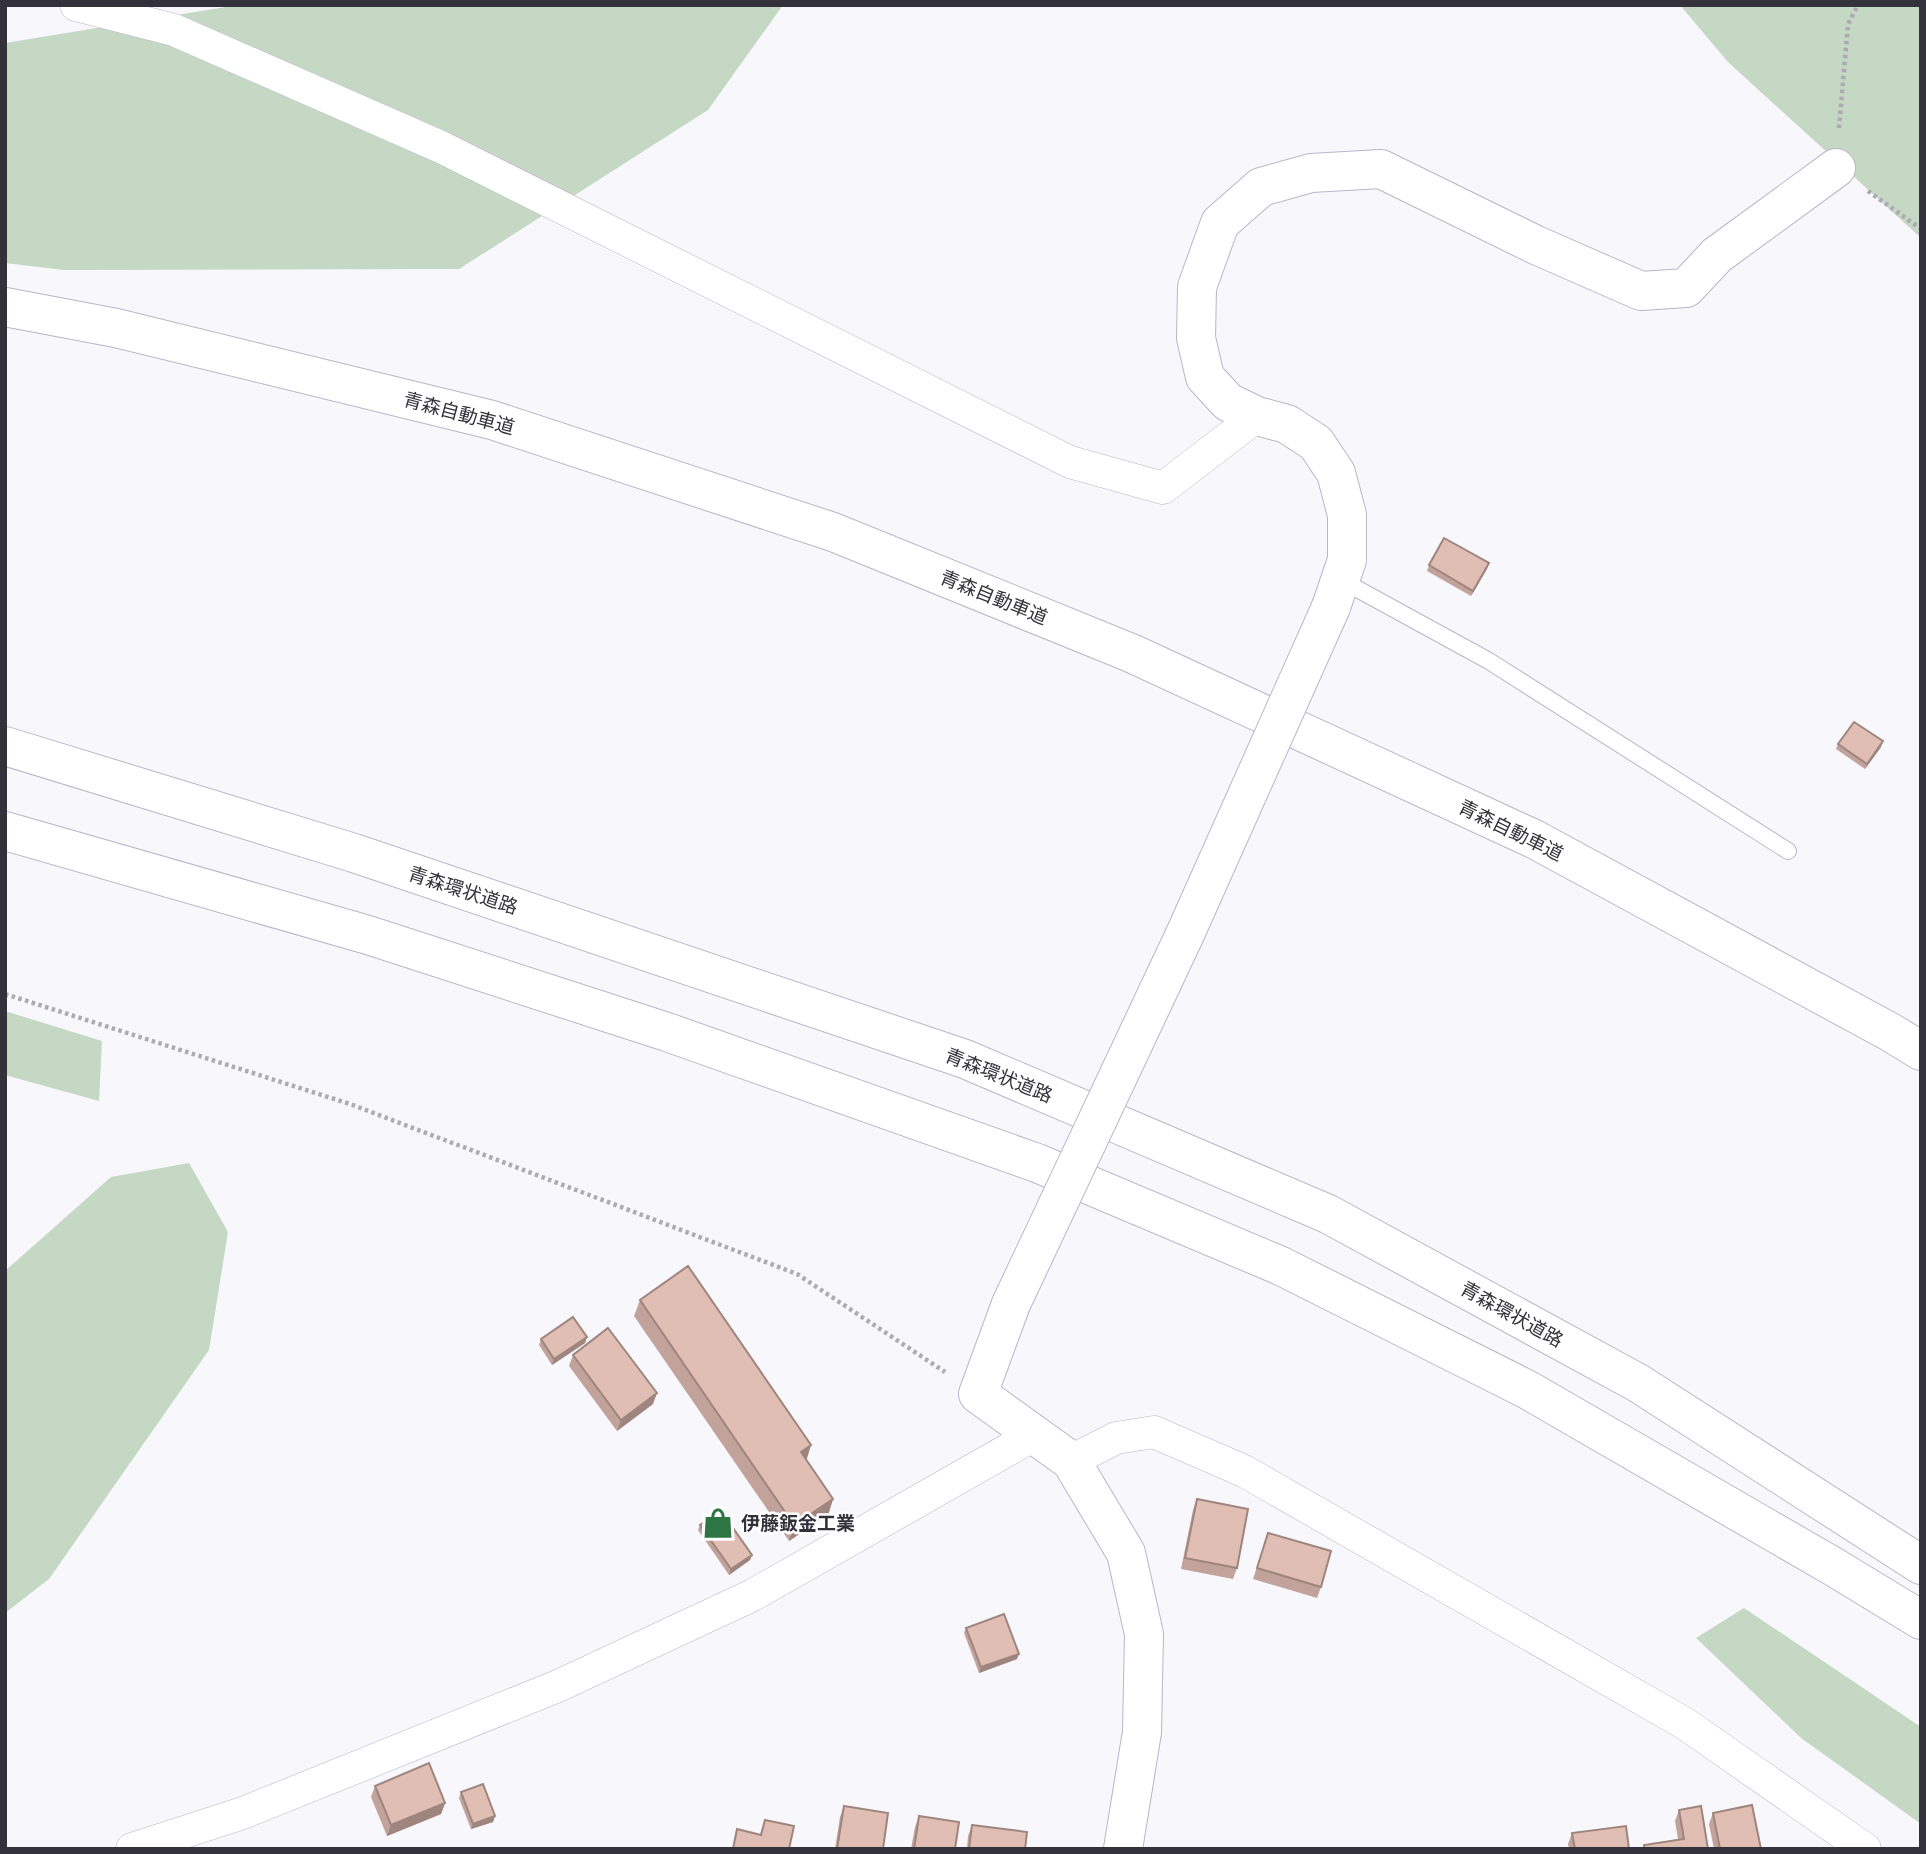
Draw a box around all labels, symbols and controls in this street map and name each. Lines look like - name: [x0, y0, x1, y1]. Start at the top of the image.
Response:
- street label: 青森自動車道: [401, 388, 517, 439]
- street label: 青森自動車道: [937, 565, 1051, 629]
- street label: 青森自動車道: [1455, 795, 1567, 866]
- street label: 青森環状道路: [405, 862, 521, 919]
- street label: 青森環状道路: [942, 1043, 1056, 1107]
- street label: 青森環状道路: [1456, 1277, 1567, 1352]
- shop icon: 伊藤鈑金工業: [701, 1506, 735, 1540]
- place label: 伊藤鈑金工業: [741, 1512, 855, 1535]

